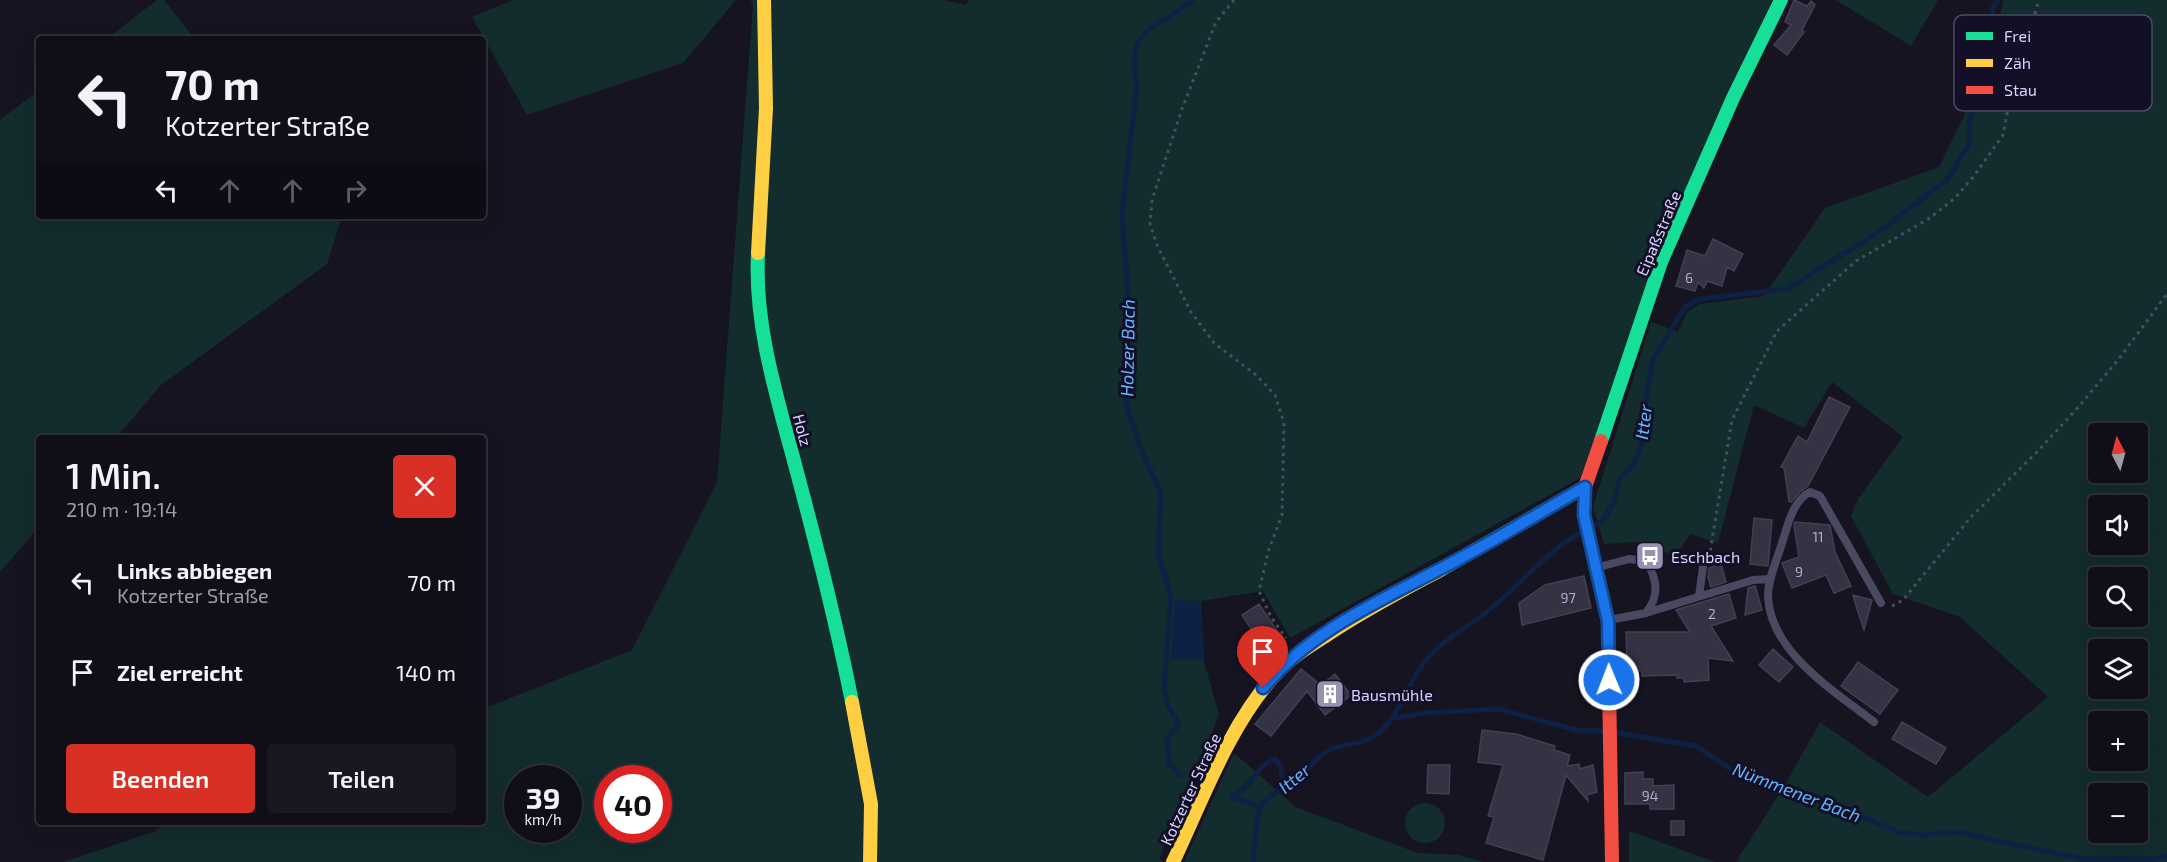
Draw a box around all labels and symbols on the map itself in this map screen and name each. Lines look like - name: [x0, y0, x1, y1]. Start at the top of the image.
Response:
- legend: [1954, 15, 2152, 111]
- text: Frei: [2004, 26, 2031, 45]
- text: Zäh: [2004, 53, 2031, 72]
- text: Stau: [2004, 80, 2037, 99]
- street label: Eipaßstraße: [1632, 188, 1684, 278]
- house number: 6: [1685, 269, 1693, 286]
- water label: Holzer Bach: [1115, 299, 1139, 397]
- water label: Itter: [1630, 402, 1656, 441]
- street label: Holz: [790, 412, 816, 448]
- north arrow: [2088, 423, 2148, 483]
- house number: 11: [1812, 528, 1824, 545]
- bus stop icon: Eschbach: [1634, 540, 1666, 572]
- place label: Eschbach: [1671, 547, 1740, 566]
- house number: 9: [1795, 563, 1803, 580]
- house number: 97: [1560, 589, 1576, 606]
- house number: 2: [1708, 605, 1716, 622]
- pin: [1237, 626, 1288, 688]
- position arrow: [1577, 648, 1641, 712]
- building icon: Bausmühle: [1314, 678, 1346, 710]
- place label: Bausmühle: [1351, 685, 1433, 704]
- street label: Kotzerter Straße: [1156, 730, 1224, 848]
- water label: Nümmener Bach: [1730, 757, 1864, 827]
- water label: Itter: [1273, 758, 1315, 798]
- speed limit sign: 40: [594, 765, 672, 843]
- house number: 94: [1642, 787, 1658, 804]

